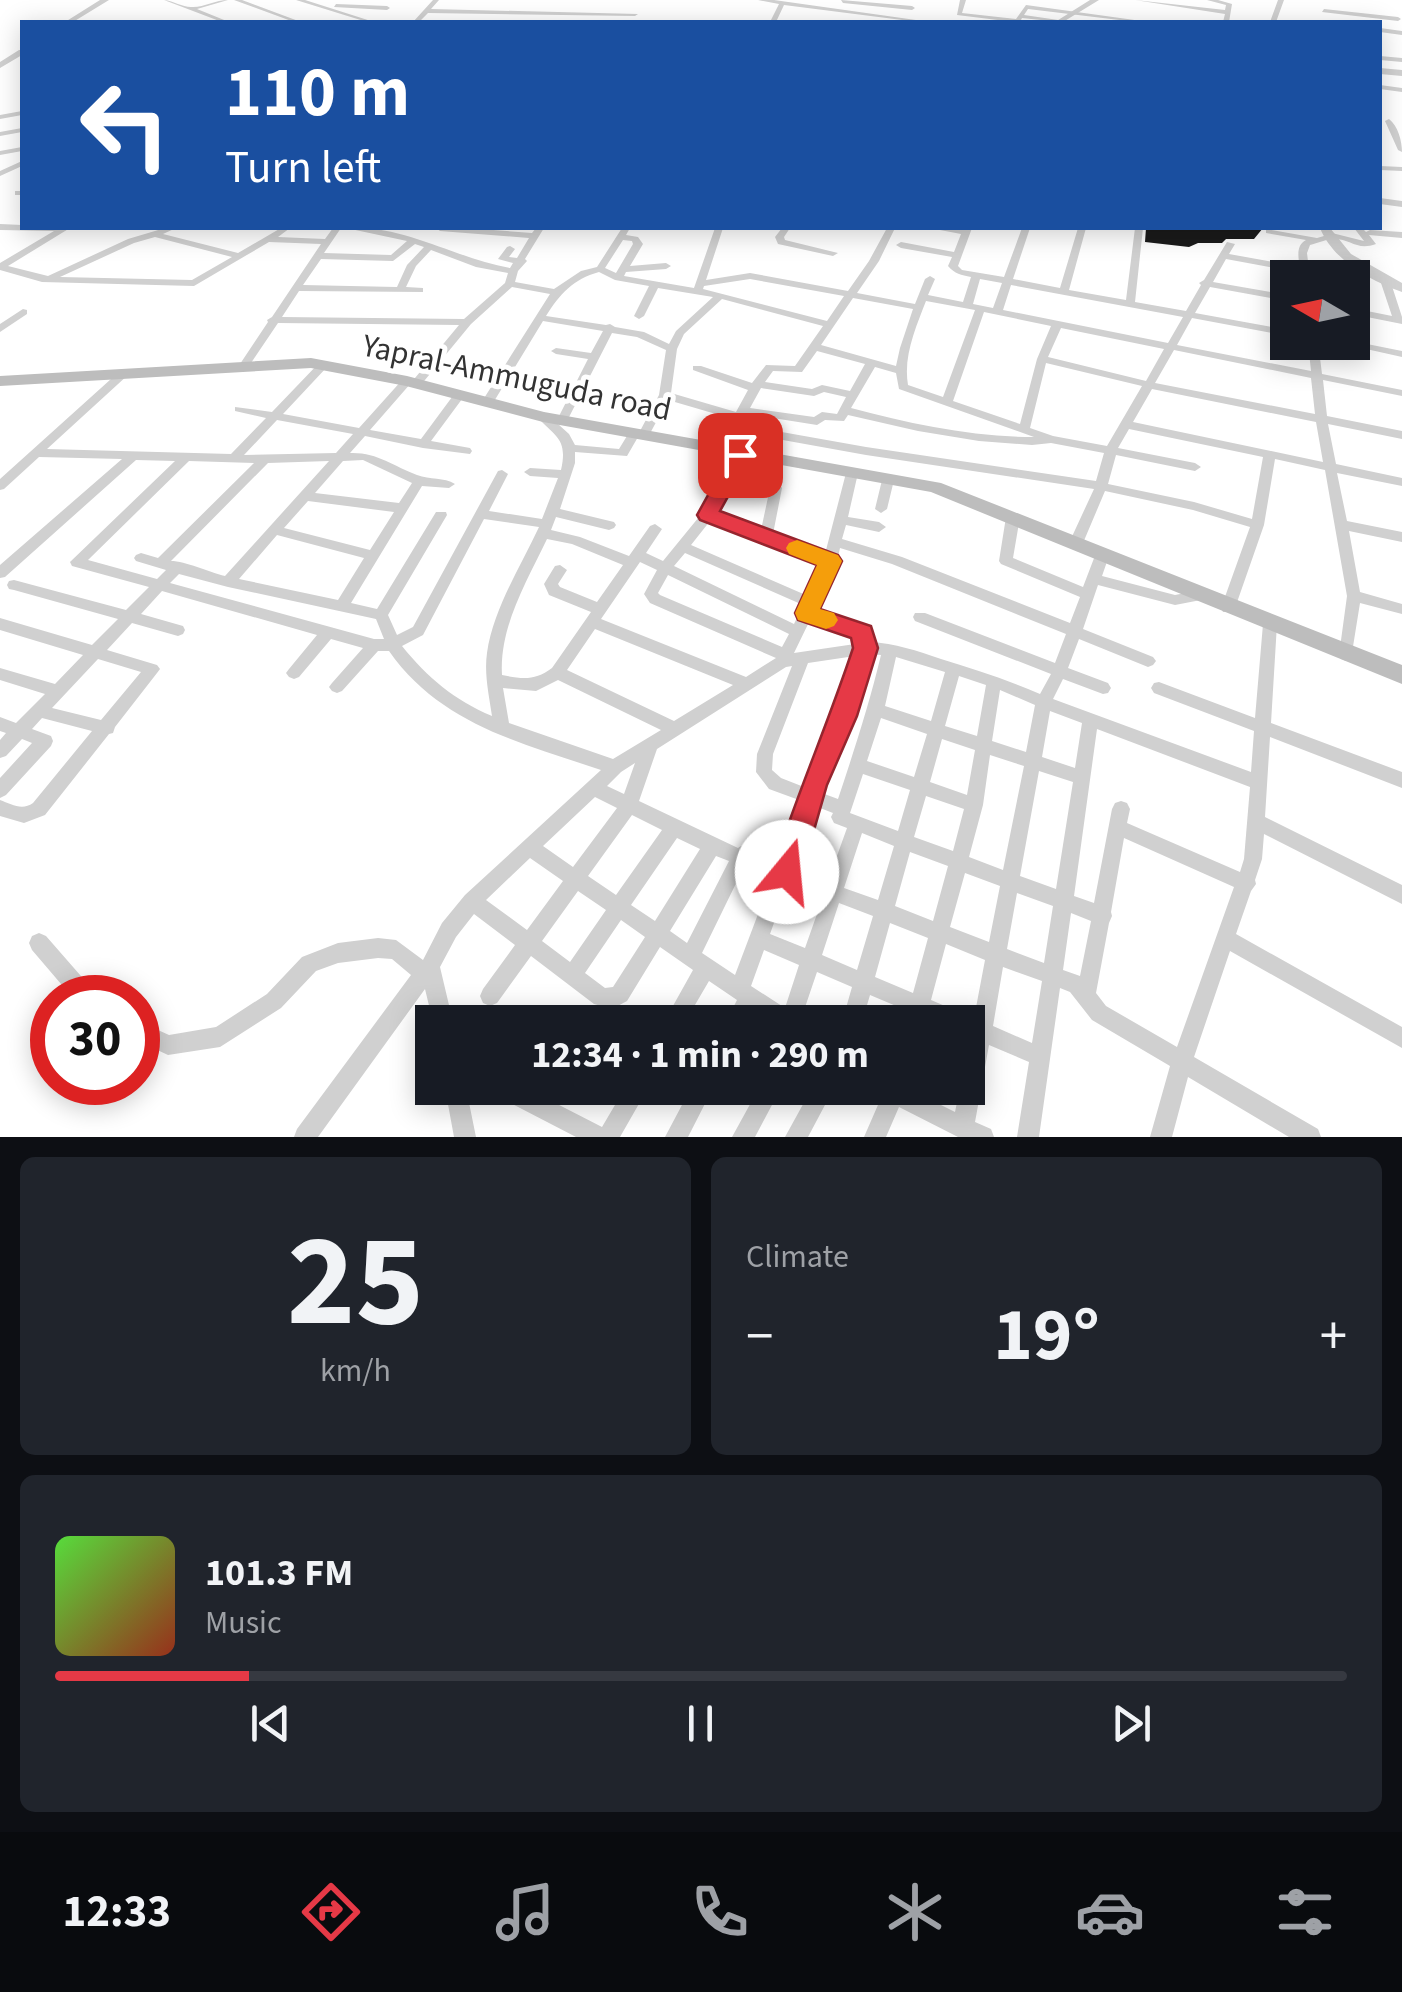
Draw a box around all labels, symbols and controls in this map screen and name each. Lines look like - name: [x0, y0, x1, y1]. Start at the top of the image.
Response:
- text: 110 m: [225, 43, 410, 143]
- icon: left: [60, 60, 190, 190]
- text: Turn left: [225, 136, 381, 200]
- north arrow: [1270, 260, 1370, 360]
- map controls: [1270, 260, 1370, 360]
- street label: Yapral-Ammuguda road: [357, 323, 676, 433]
- pin: [698, 413, 783, 498]
- icon: arrive: [713, 428, 768, 483]
- position arrow: [735, 820, 839, 924]
- speed limit sign: 30: [30, 975, 160, 1105]
- text: 12:34 · 1 min · 290 m: [531, 1028, 869, 1082]
- text: 25: [287, 1190, 424, 1375]
- text: Climate: [746, 1234, 849, 1280]
- text: 19°: [993, 1282, 1100, 1389]
- text: −: [746, 1298, 773, 1376]
- text: +: [1320, 1298, 1347, 1376]
- text: km/h: [320, 1348, 391, 1394]
- text: 101.3 FM: [205, 1546, 353, 1600]
- text: Music: [205, 1600, 282, 1646]
- icon: previous: [243, 1696, 298, 1751]
- icon: pause: [673, 1696, 728, 1751]
- icon: next: [1104, 1696, 1159, 1751]
- icon: directions: [296, 1877, 366, 1947]
- icon: music: [490, 1877, 560, 1947]
- icon: phone: [685, 1877, 755, 1947]
- icon: climate: [880, 1877, 950, 1947]
- icon: car: [1075, 1877, 1145, 1947]
- icon: filters: [1270, 1877, 1340, 1947]
- text: 12:33: [62, 1880, 171, 1944]

